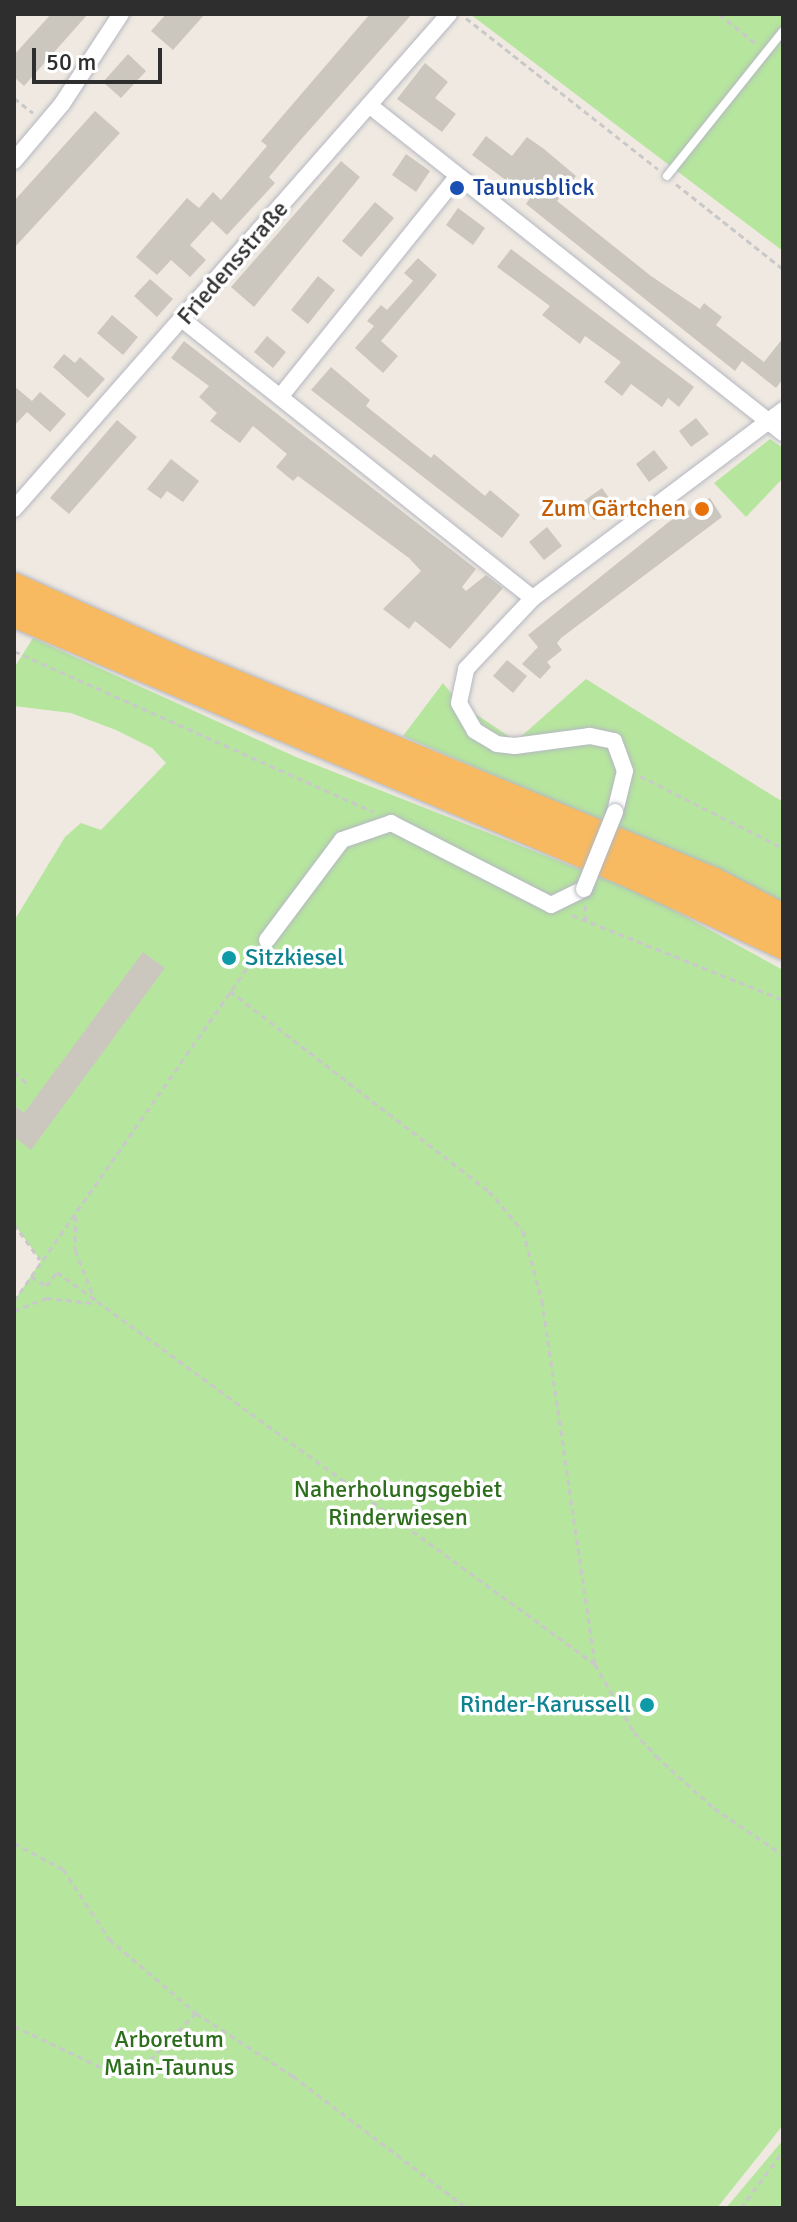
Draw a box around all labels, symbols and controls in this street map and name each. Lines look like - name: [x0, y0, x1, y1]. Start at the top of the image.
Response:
- scale bar: [36, 32, 166, 82]
- text: 50 m: [46, 47, 96, 77]
- place label: Taunusblick: [473, 174, 595, 202]
- marker: Taunusblick: [448, 179, 466, 197]
- street label: Friedensstraße: [171, 195, 295, 331]
- place label: Zum Gärtchen: [541, 495, 686, 523]
- marker: Zum Gärtchen: [693, 500, 711, 518]
- place label: Sitzkiesel: [245, 944, 344, 972]
- marker: Sitzkiesel: [220, 949, 238, 967]
- park label: Naherholungsgebiet Rinderwiesen: [294, 1476, 502, 1532]
- place label: Rinder-Karussell: [460, 1691, 631, 1719]
- marker: Rinder-Karussell: [638, 1696, 656, 1714]
- park label: Arboretum Main-Taunus: [104, 2026, 234, 2082]

